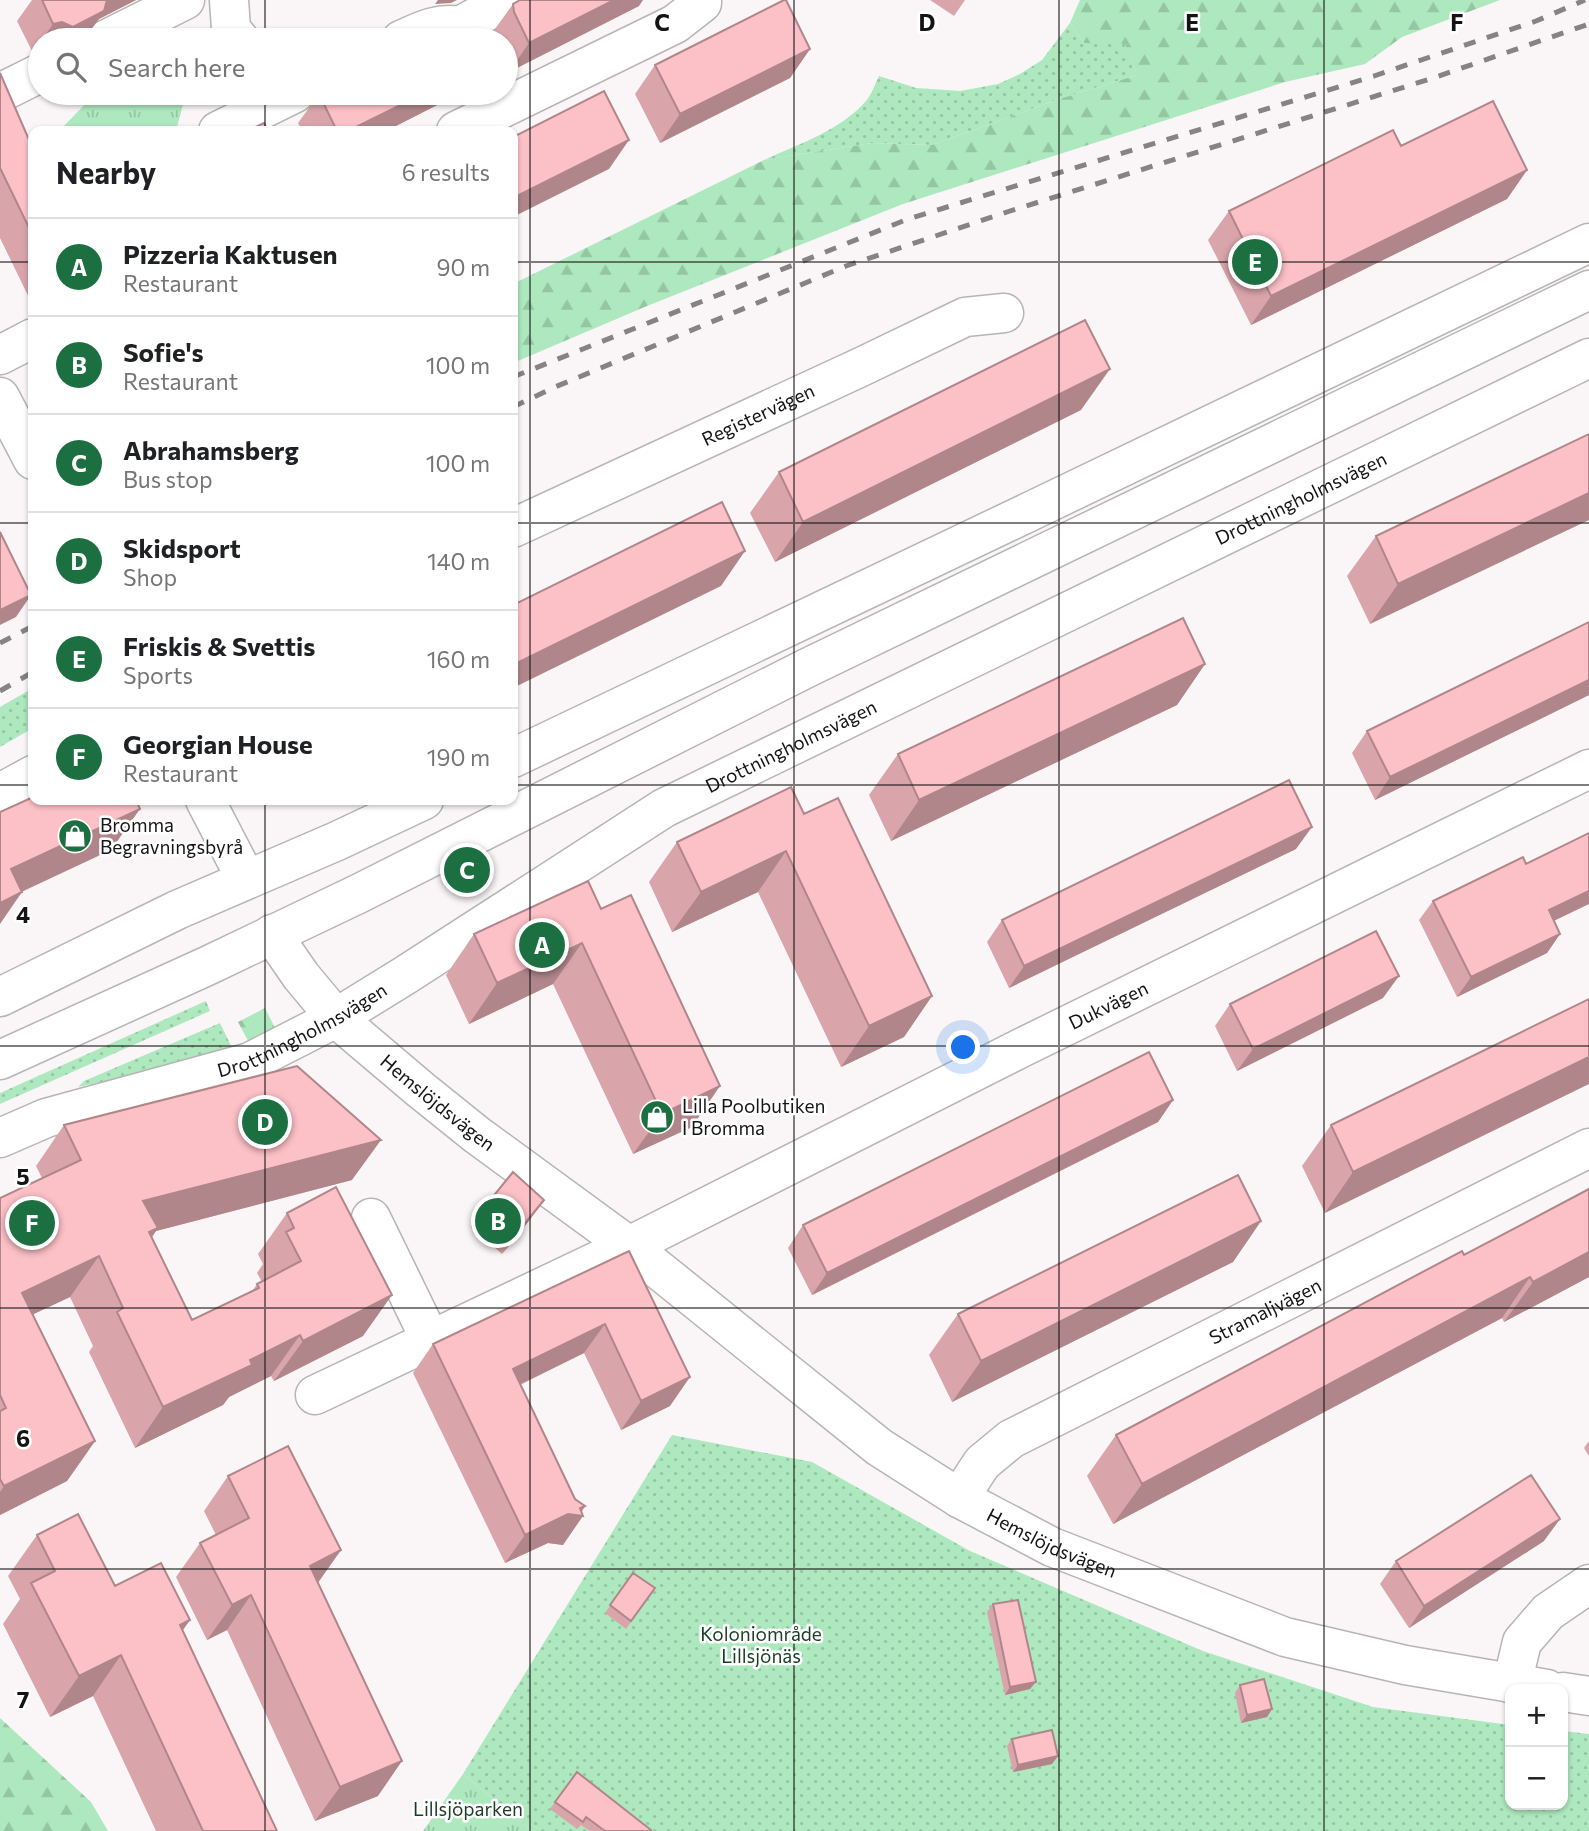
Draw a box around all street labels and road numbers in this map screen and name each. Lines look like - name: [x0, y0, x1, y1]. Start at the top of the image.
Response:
- street label: Registervägen: [698, 378, 818, 450]
- street label: Drottningholmsvägen: [1211, 446, 1390, 549]
- street label: Drottningholmsvägen: [701, 694, 880, 797]
- street label: Dukvägen: [1065, 976, 1151, 1034]
- street label: Drottningholmsvägen: [214, 978, 391, 1081]
- street label: Hemslöjdsvägen: [376, 1049, 500, 1155]
- street label: Stramaljvägen: [1205, 1273, 1325, 1349]
- street label: Hemslöjdsvägen: [983, 1503, 1120, 1582]

